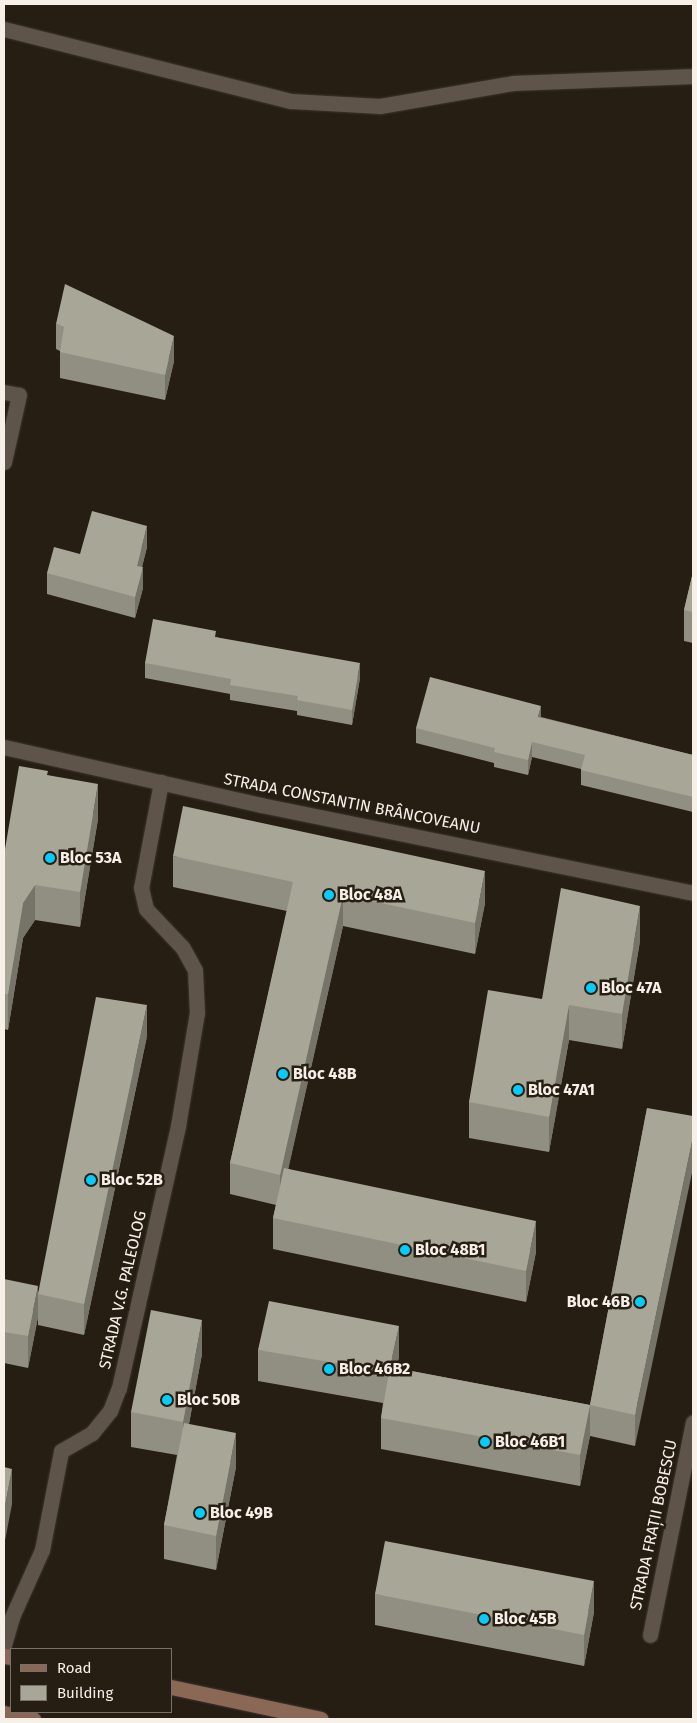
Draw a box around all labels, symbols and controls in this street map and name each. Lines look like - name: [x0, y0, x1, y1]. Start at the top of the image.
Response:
- street label: STRADA CONSTANTIN BRÂNCOVEANU: [222, 770, 482, 838]
- place label: Bloc 53A: [60, 848, 122, 868]
- marker: Bloc 53A: [44, 852, 56, 864]
- place label: Bloc 48A: [339, 885, 402, 905]
- marker: Bloc 48A: [323, 889, 335, 901]
- place label: Bloc 47A: [601, 978, 661, 998]
- marker: Bloc 47A: [585, 982, 597, 994]
- place label: Bloc 48B: [293, 1064, 357, 1084]
- marker: Bloc 48B: [277, 1068, 289, 1080]
- place label: Bloc 47A1: [528, 1080, 595, 1100]
- marker: Bloc 47A1: [512, 1084, 524, 1096]
- place label: Bloc 52B: [101, 1170, 163, 1190]
- marker: Bloc 52B: [85, 1174, 97, 1186]
- street label: STRADA V.G. PALEOLOG: [95, 1209, 151, 1371]
- place label: Bloc 48B1: [415, 1240, 485, 1260]
- marker: Bloc 48B1: [399, 1244, 411, 1256]
- place label: Bloc 46B: [567, 1292, 630, 1312]
- marker: Bloc 46B: [634, 1296, 646, 1308]
- place label: Bloc 46B2: [339, 1359, 410, 1379]
- marker: Bloc 46B2: [323, 1363, 335, 1375]
- place label: Bloc 50B: [177, 1390, 240, 1410]
- marker: Bloc 50B: [161, 1394, 173, 1406]
- place label: Bloc 46B1: [495, 1432, 565, 1452]
- marker: Bloc 46B1: [479, 1436, 491, 1448]
- street label: STRADA FRAȚII BOBESCU: [627, 1438, 681, 1612]
- place label: Bloc 49B: [210, 1503, 273, 1523]
- marker: Bloc 49B: [194, 1507, 206, 1519]
- place label: Bloc 45B: [494, 1609, 557, 1629]
- marker: Bloc 45B: [478, 1613, 490, 1625]
- legend: [10, 1648, 172, 1713]
- text: Road: [57, 1659, 92, 1677]
- text: Building: [57, 1684, 113, 1702]

